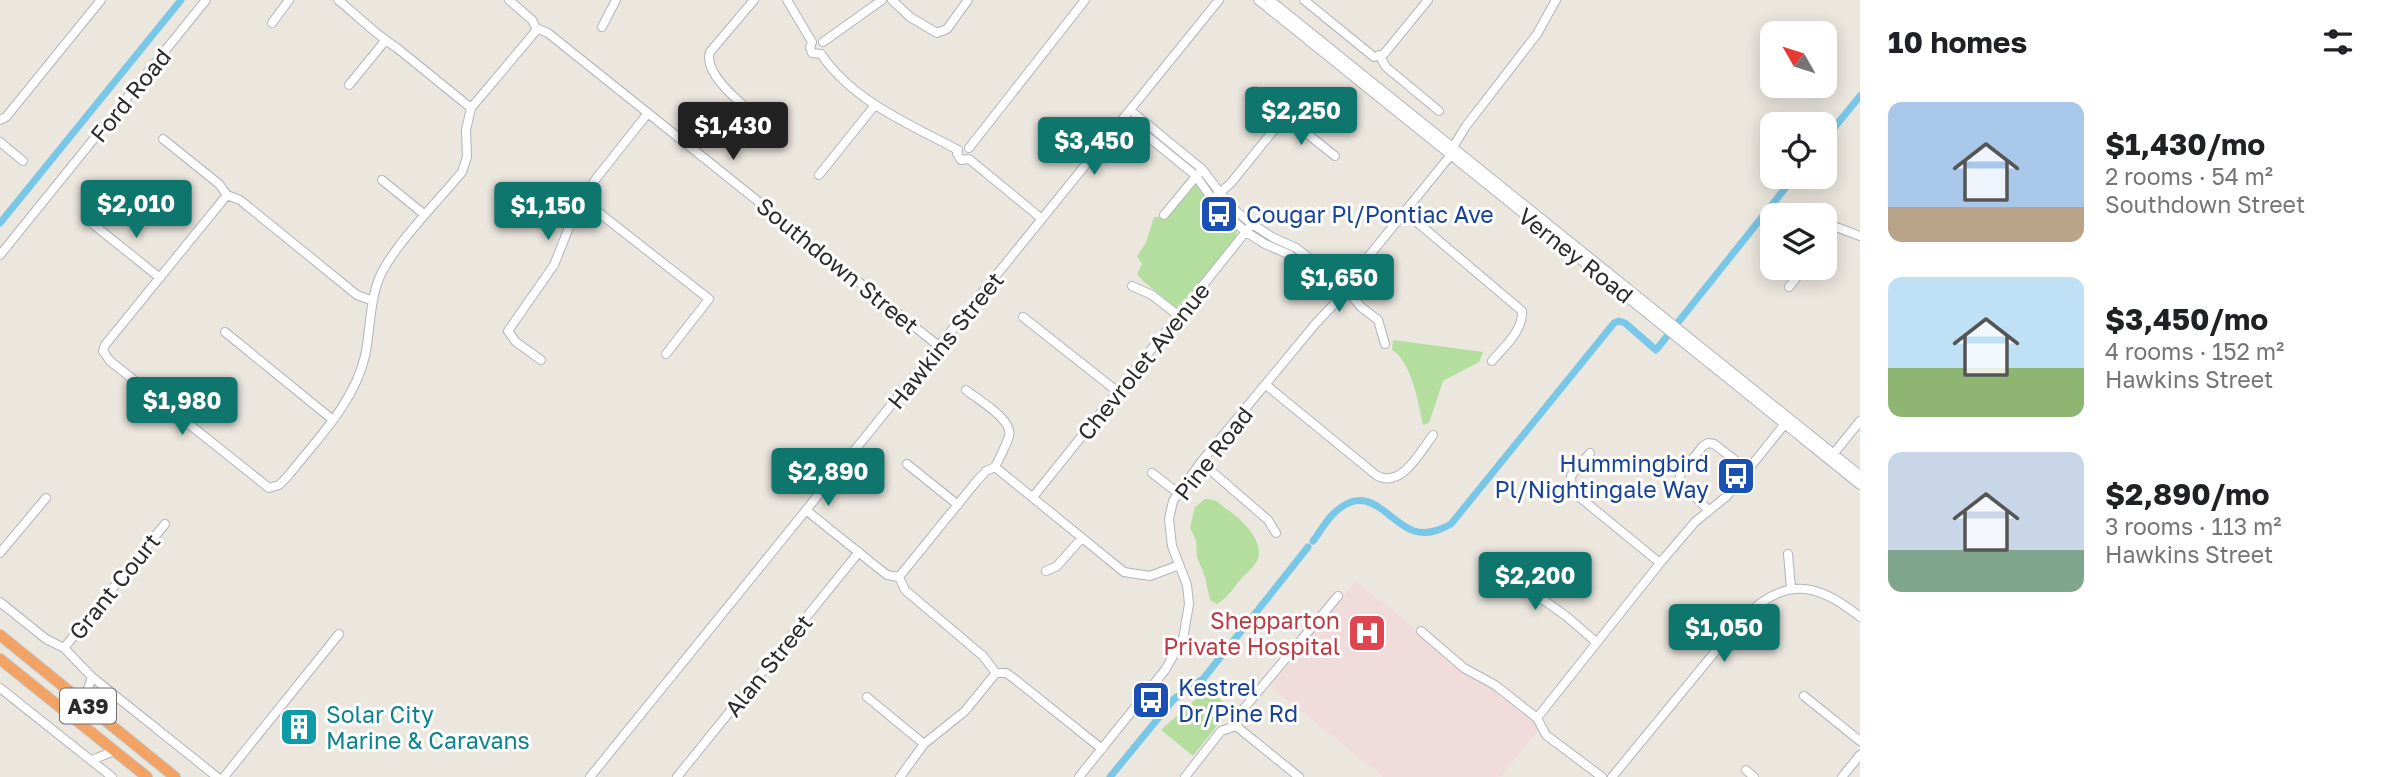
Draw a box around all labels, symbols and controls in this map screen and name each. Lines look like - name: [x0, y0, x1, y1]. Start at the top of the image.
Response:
- north arrow: [1760, 21, 1838, 98]
- map controls: [1760, 21, 1837, 280]
- icon: filters: [2319, 23, 2357, 61]
- text: 10 homes: [1888, 24, 2027, 60]
- street label: Ford Road: [84, 43, 176, 147]
- pin: $2,250: [1244, 88, 1358, 147]
- text: $2,250: [1261, 96, 1341, 124]
- pin: $1,430: [676, 102, 790, 162]
- text: $1,430: [694, 111, 772, 139]
- button: locate: [1760, 112, 1837, 189]
- pin: $3,450: [1037, 118, 1151, 177]
- text: $3,450: [1054, 126, 1134, 154]
- text: $1,430/mo: [2105, 126, 2265, 162]
- icon: home: [1944, 130, 2028, 214]
- text: 2 rooms · 54 m²: [2105, 162, 2273, 190]
- pin: $2,010: [79, 180, 193, 240]
- pin: $1,150: [491, 182, 605, 242]
- text: $2,010: [97, 189, 175, 217]
- text: Southdown Street: [2105, 190, 2305, 218]
- text: $1,150: [510, 191, 586, 219]
- street label: Southdown Street: [751, 191, 925, 339]
- bus stop icon: Cougar Pl/Pontiac Ave: [1198, 193, 1240, 235]
- place label: Cougar Pl/Pontiac Ave: [1246, 200, 1494, 228]
- street label: Verney Road: [1513, 201, 1639, 309]
- button: layers: [1760, 203, 1837, 280]
- pin: $1,650: [1282, 254, 1396, 314]
- text: $1,650: [1300, 263, 1378, 291]
- street label: Hawkins Street: [881, 266, 1009, 414]
- street label: Chevrolet Avenue: [1071, 277, 1215, 445]
- text: $3,450/mo: [2105, 301, 2268, 337]
- icon: home: [1944, 305, 2028, 389]
- text: 4 rooms · 152 m²: [2105, 337, 2284, 365]
- text: Hawkins Street: [2105, 365, 2273, 393]
- pin: $1,980: [125, 378, 239, 437]
- text: $1,980: [143, 386, 221, 414]
- street label: Pine Road: [1168, 401, 1258, 505]
- pin: $2,890: [771, 448, 885, 508]
- place label: Hummingbird Pl/Nightingale Way: [1494, 449, 1709, 503]
- bus stop icon: Hummingbird Pl/Nightingale Way: [1715, 455, 1757, 497]
- text: $2,890: [787, 457, 869, 485]
- text: $2,890/mo: [2105, 476, 2269, 512]
- icon: home: [1944, 480, 2028, 564]
- text: 3 rooms · 113 m²: [2105, 512, 2282, 540]
- street label: Grant Court: [63, 527, 165, 645]
- text: Hawkins Street: [2105, 540, 2273, 568]
- pin: $2,200: [1478, 552, 1592, 612]
- text: $2,200: [1495, 561, 1575, 589]
- pin: $1,050: [1667, 604, 1781, 664]
- place label: Shepparton Private Hospital: [1163, 606, 1340, 660]
- street label: Alan Street: [718, 608, 818, 722]
- hospital icon: Shepparton Private Hospital: [1346, 612, 1388, 654]
- text: $1,050: [1685, 613, 1763, 641]
- place label: Kestrel Dr/Pine Rd: [1178, 673, 1298, 727]
- bus stop icon: Kestrel Dr/Pine Rd: [1130, 679, 1172, 721]
- road number: A39: [60, 688, 116, 724]
- place label: Solar City Marine & Caravans: [326, 700, 530, 754]
- building icon: Solar City Marine & Caravans: [278, 706, 320, 748]

